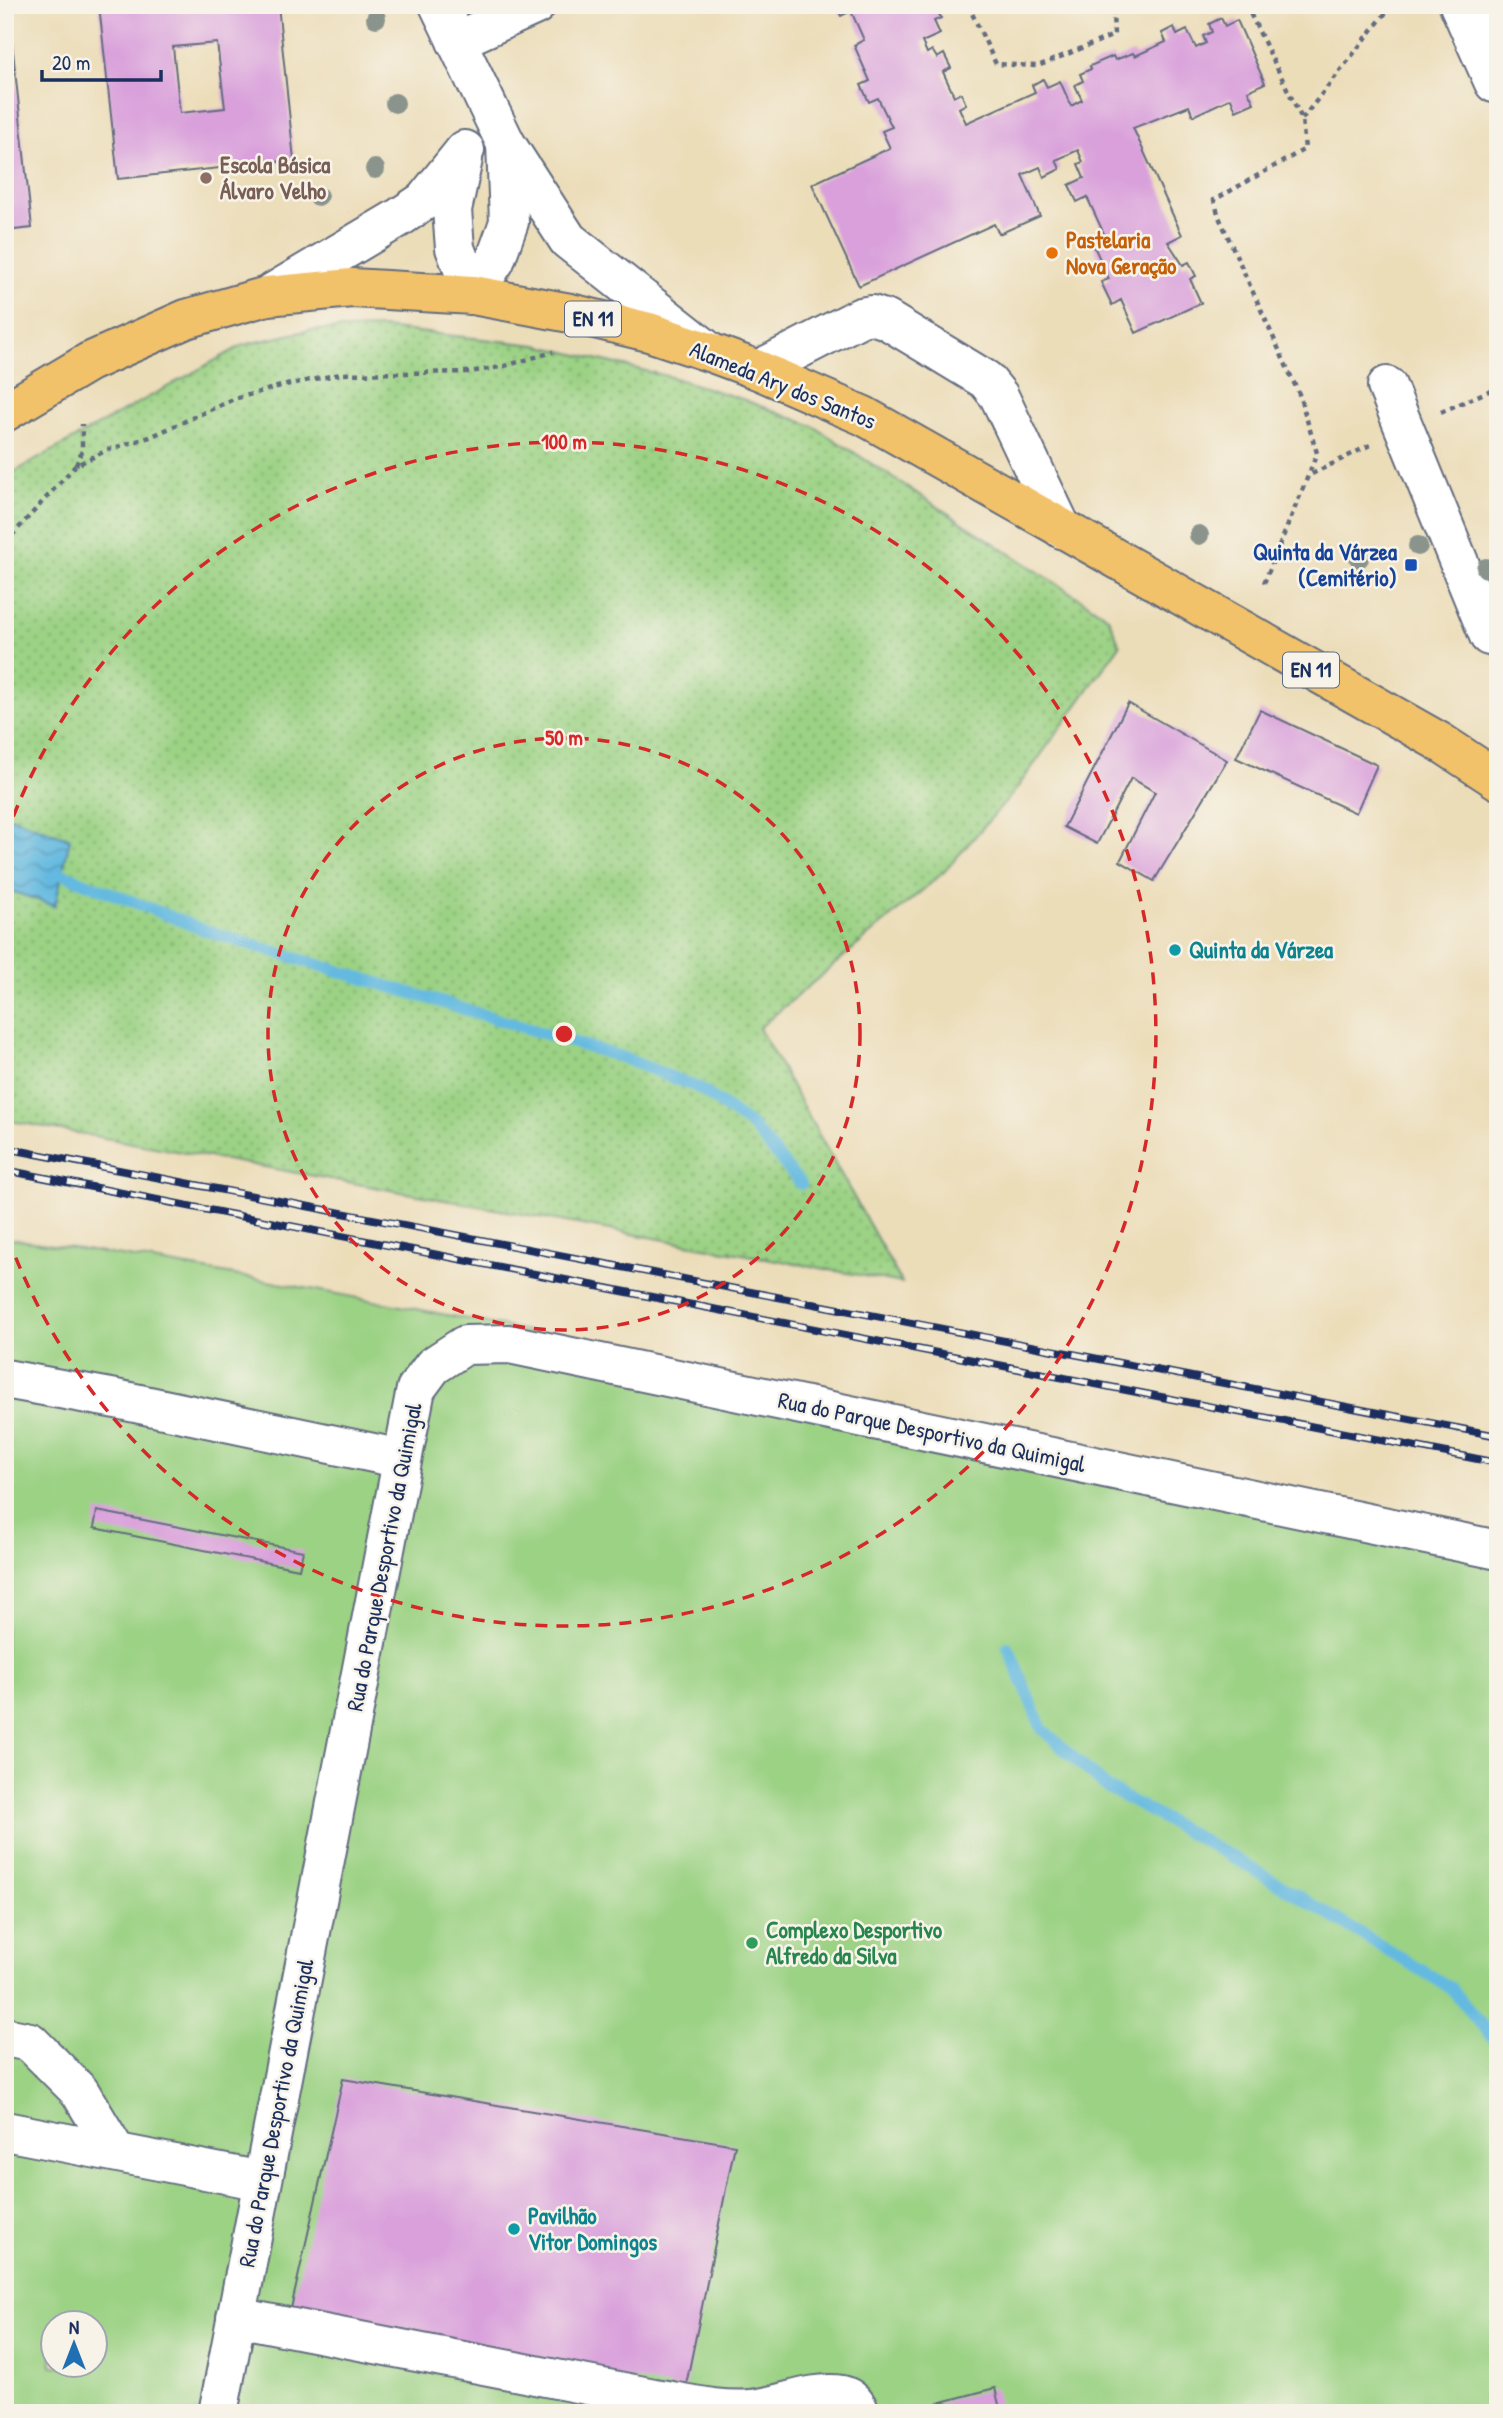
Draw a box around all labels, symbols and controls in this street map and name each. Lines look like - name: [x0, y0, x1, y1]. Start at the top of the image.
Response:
- scale bar: [42, 38, 161, 82]
- text: 20 m: [52, 48, 90, 77]
- place label: Escola Básica Álvaro Velho: [220, 149, 330, 206]
- marker: Escola Básica Álvaro Velho: [198, 170, 214, 186]
- place label: Pastelaria Nova Geração: [1066, 224, 1177, 281]
- marker: Pastelaria Nova Geração: [1044, 245, 1060, 261]
- road number: EN 11: [565, 302, 621, 336]
- street label: Alameda Ary dos Santos: [686, 333, 881, 436]
- text: 100 m: [541, 427, 587, 456]
- place label: Quinta da Várzea (Cemitério): [1253, 536, 1397, 593]
- marker: Quinta da Várzea (Cemitério): [1403, 557, 1419, 573]
- road number: EN 11: [1283, 652, 1339, 688]
- text: 50 m: [545, 723, 583, 752]
- place label: Quinta da Várzea: [1189, 934, 1333, 965]
- marker: Quinta da Várzea: [1167, 942, 1183, 958]
- centre of rings: [552, 1022, 576, 1046]
- street label: Rua do Parque Desportivo da Quimigal: [776, 1384, 1089, 1479]
- street label: Rua do Parque Desportivo da Quimigal: [338, 1399, 429, 1714]
- place label: Complexo Desportivo Alfredo da Silva: [766, 1914, 943, 1971]
- marker: Complexo Desportivo Alfredo da Silva: [744, 1935, 760, 1951]
- street label: Rua do Parque Desportivo da Quimigal: [230, 1955, 321, 2270]
- place label: Pavilhão Vitor Domingos: [528, 2200, 657, 2258]
- marker: Pavilhão Vitor Domingos: [506, 2221, 522, 2237]
- north arrow: [38, 2310, 108, 2380]
- text: N: [69, 2314, 79, 2340]

